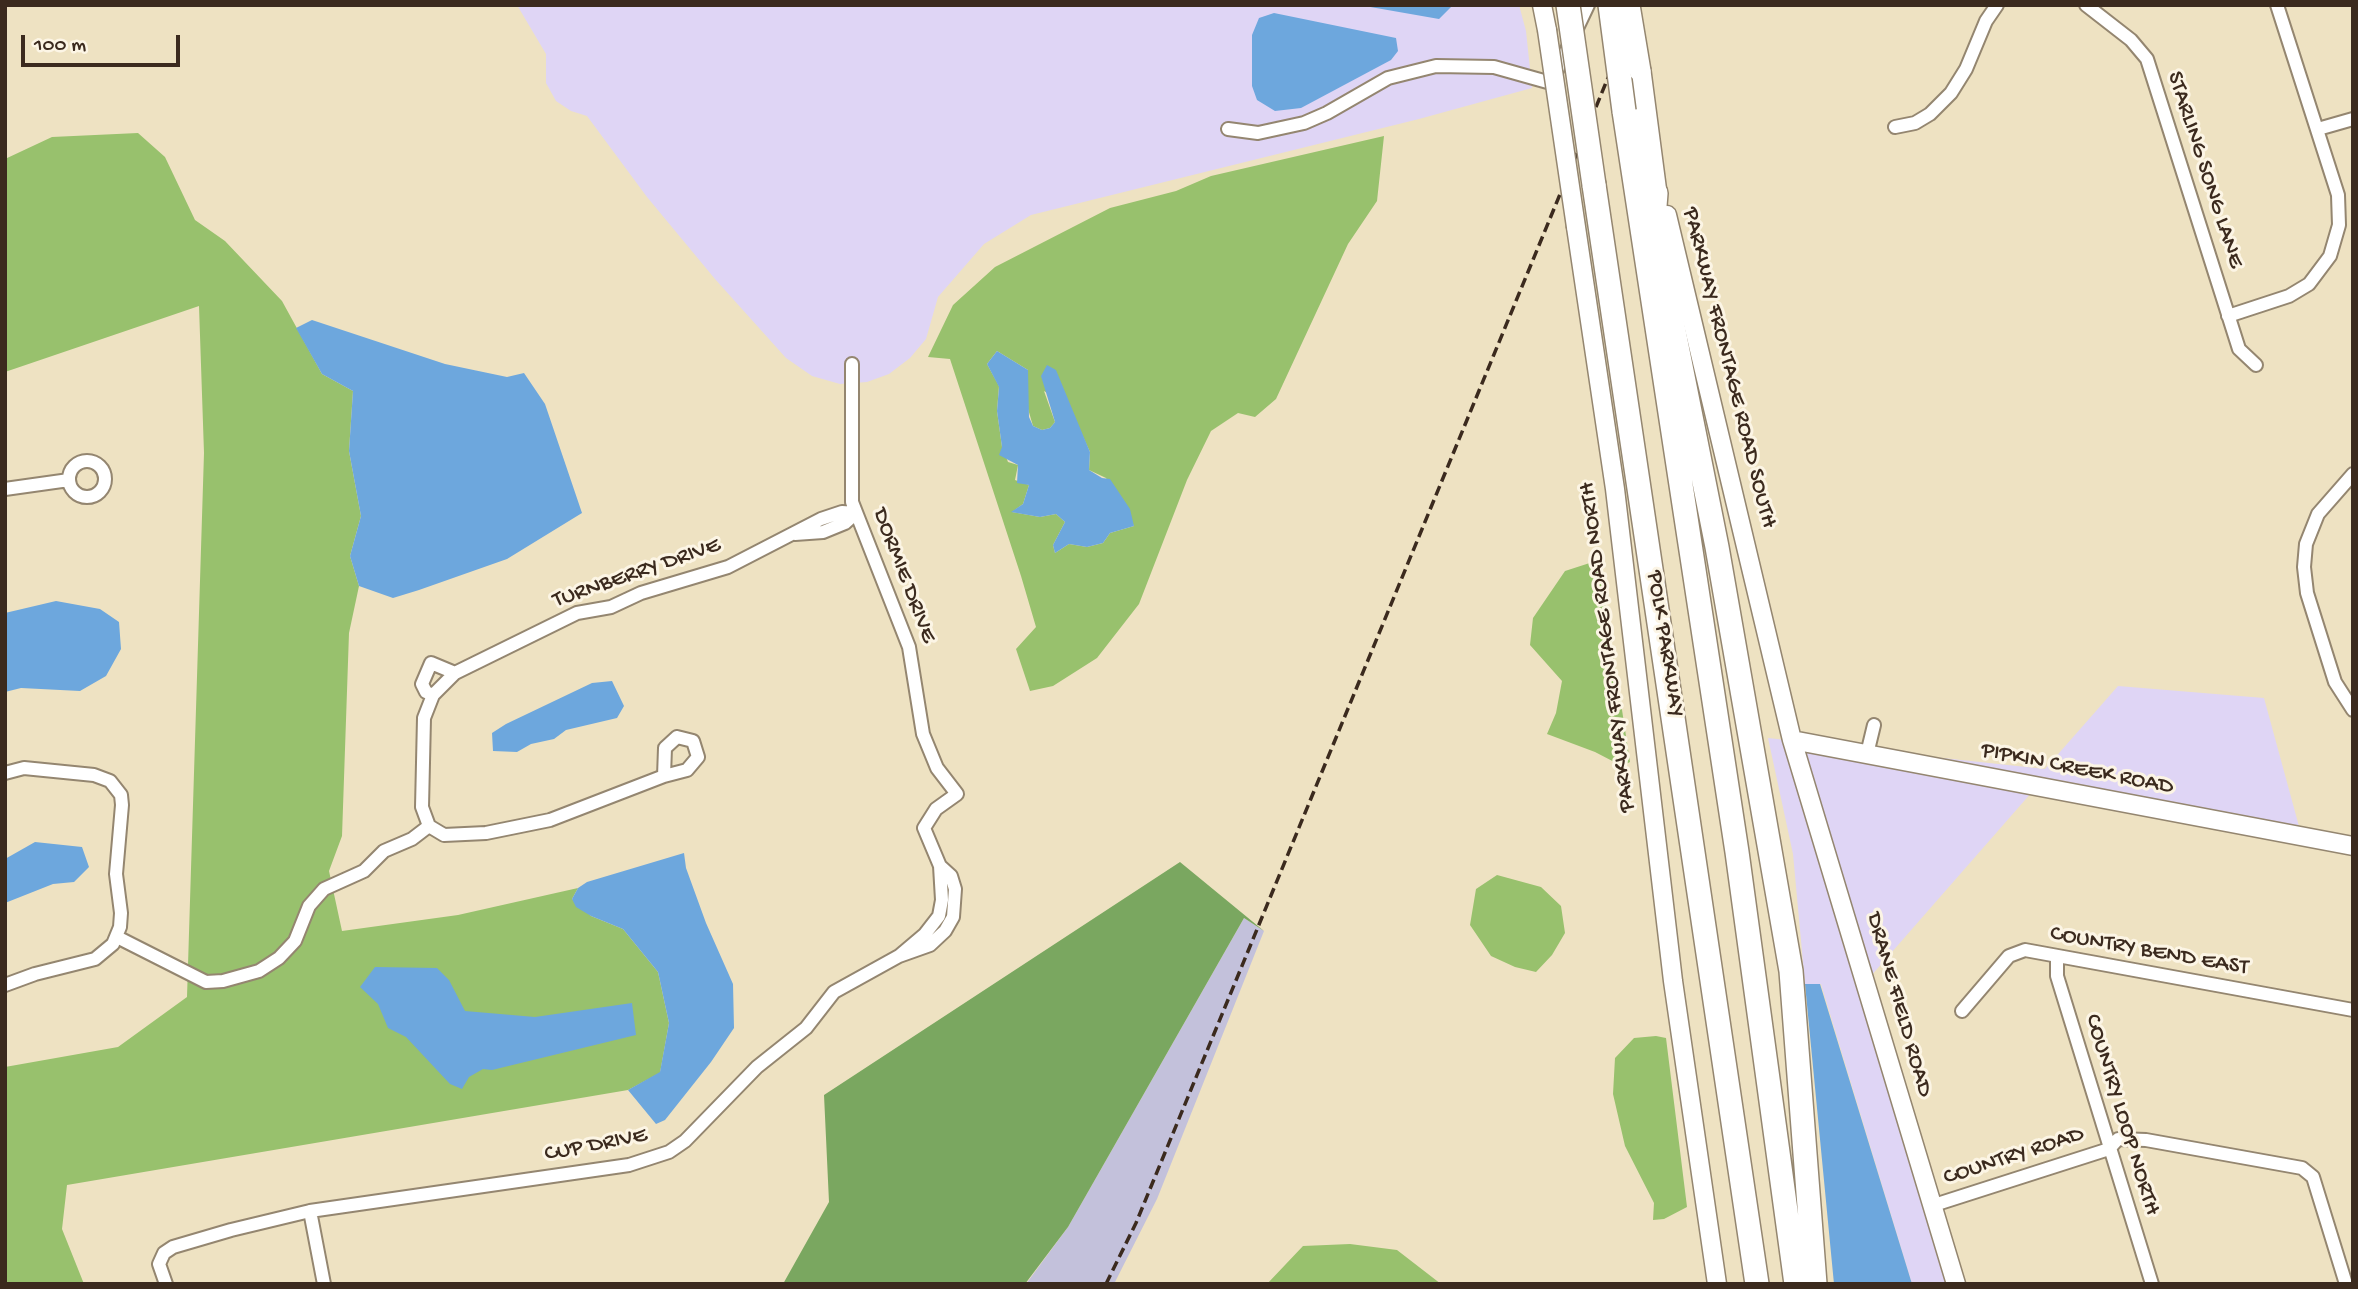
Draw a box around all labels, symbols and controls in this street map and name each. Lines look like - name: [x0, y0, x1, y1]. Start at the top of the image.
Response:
- scale bar: [24, 21, 184, 65]
- text: 100 m: [34, 34, 86, 59]
- street label: STARLING SONG LANE: [2159, 68, 2249, 272]
- street label: PARKWAY FRONTAGE ROAD SOUTH: [1675, 205, 1781, 531]
- street label: PARKWAY FRONTAGE ROAD NORTH: [1575, 480, 1643, 814]
- street label: DORMIE DRIVE: [865, 505, 941, 647]
- street label: TURNBERRY DRIVE: [550, 532, 724, 616]
- street label: POLK PARKWAY: [1639, 569, 1689, 719]
- street label: PIPKIN CREEK ROAD: [1979, 738, 2175, 802]
- street label: DRANE FIELD ROAD: [1858, 910, 1938, 1100]
- street label: COUNTRY BEND EAST: [2048, 921, 2250, 983]
- street label: COUNTRY LOOP NORTH: [2077, 1011, 2165, 1219]
- street label: COUNTRY ROAD: [1940, 1121, 2088, 1193]
- street label: CUP DRIVE: [543, 1123, 649, 1169]

